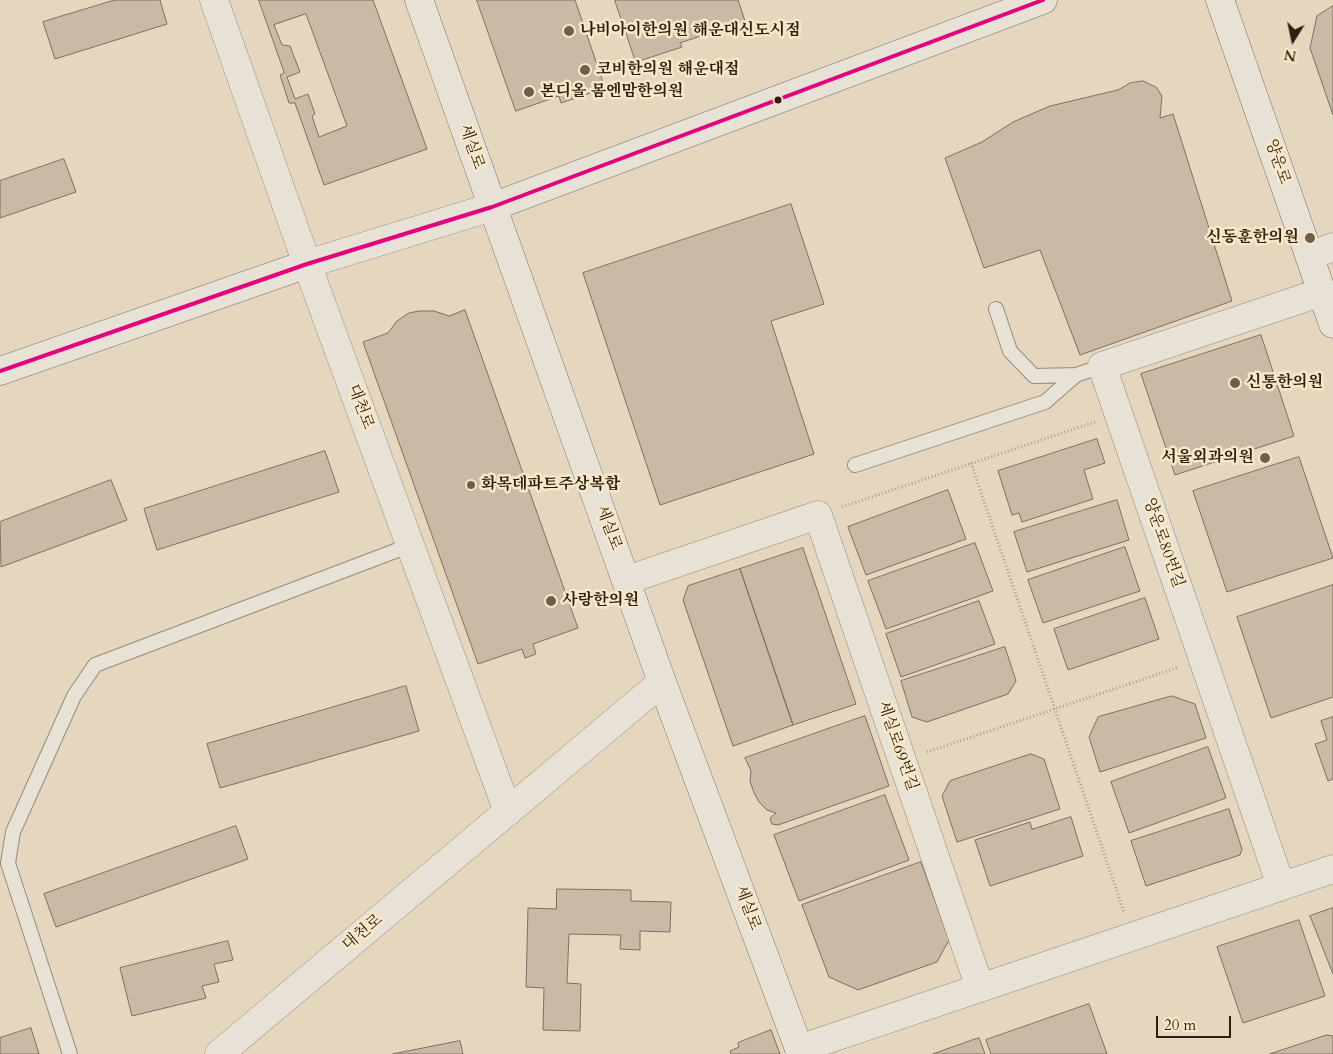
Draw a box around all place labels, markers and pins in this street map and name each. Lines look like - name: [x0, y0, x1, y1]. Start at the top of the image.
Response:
- place label: 나비아이한의원 해운대신도시점: [580, 21, 801, 41]
- marker: 나비아이한의원 해운대신도시점: [562, 24, 576, 38]
- place label: 코비한의원 해운대점: [596, 60, 739, 80]
- marker: 코비한의원 해운대점: [578, 63, 592, 77]
- place label: 본디올 몸엔맘한의원: [540, 82, 683, 102]
- marker: 본디올 몸엔맘한의원: [522, 85, 536, 99]
- unlabelled marker: [773, 95, 783, 105]
- place label: 신동훈한의원: [1206, 228, 1299, 248]
- marker: 신동훈한의원: [1303, 231, 1317, 245]
- place label: 신통한의원: [1246, 373, 1323, 393]
- marker: 신통한의원: [1228, 376, 1242, 390]
- place label: 서울외과의원: [1161, 448, 1254, 468]
- marker: 서울외과의원: [1258, 451, 1272, 465]
- place label: 화목데파트주상복합: [481, 475, 620, 495]
- marker: 화목데파트주상복합: [465, 479, 477, 491]
- place label: 사랑한의원: [562, 591, 639, 611]
- marker: 사랑한의원: [544, 594, 558, 608]

